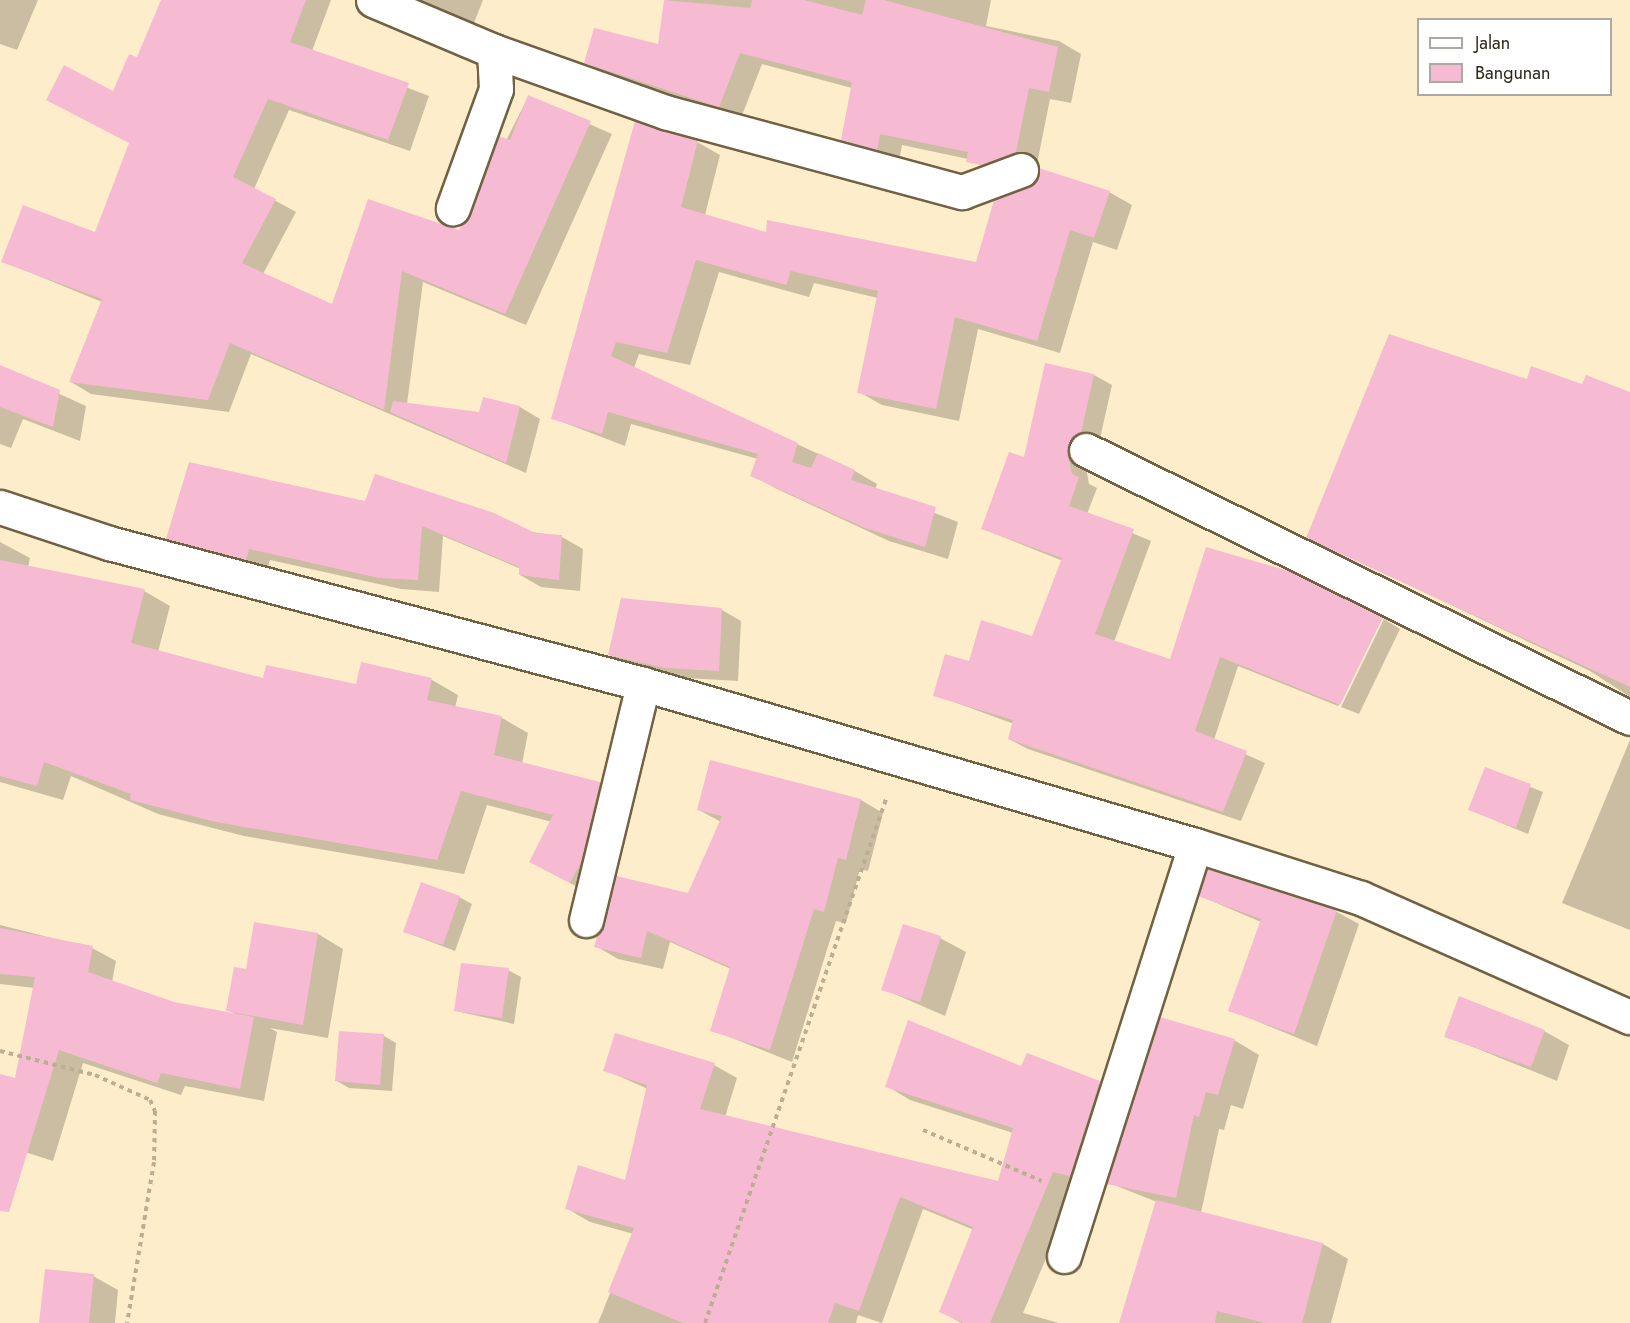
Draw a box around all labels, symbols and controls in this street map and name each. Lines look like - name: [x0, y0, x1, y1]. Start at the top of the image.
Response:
- legend: [1417, 18, 1612, 96]
- text: Jalan: [1475, 30, 1510, 56]
- text: Bangunan: [1475, 60, 1550, 86]

